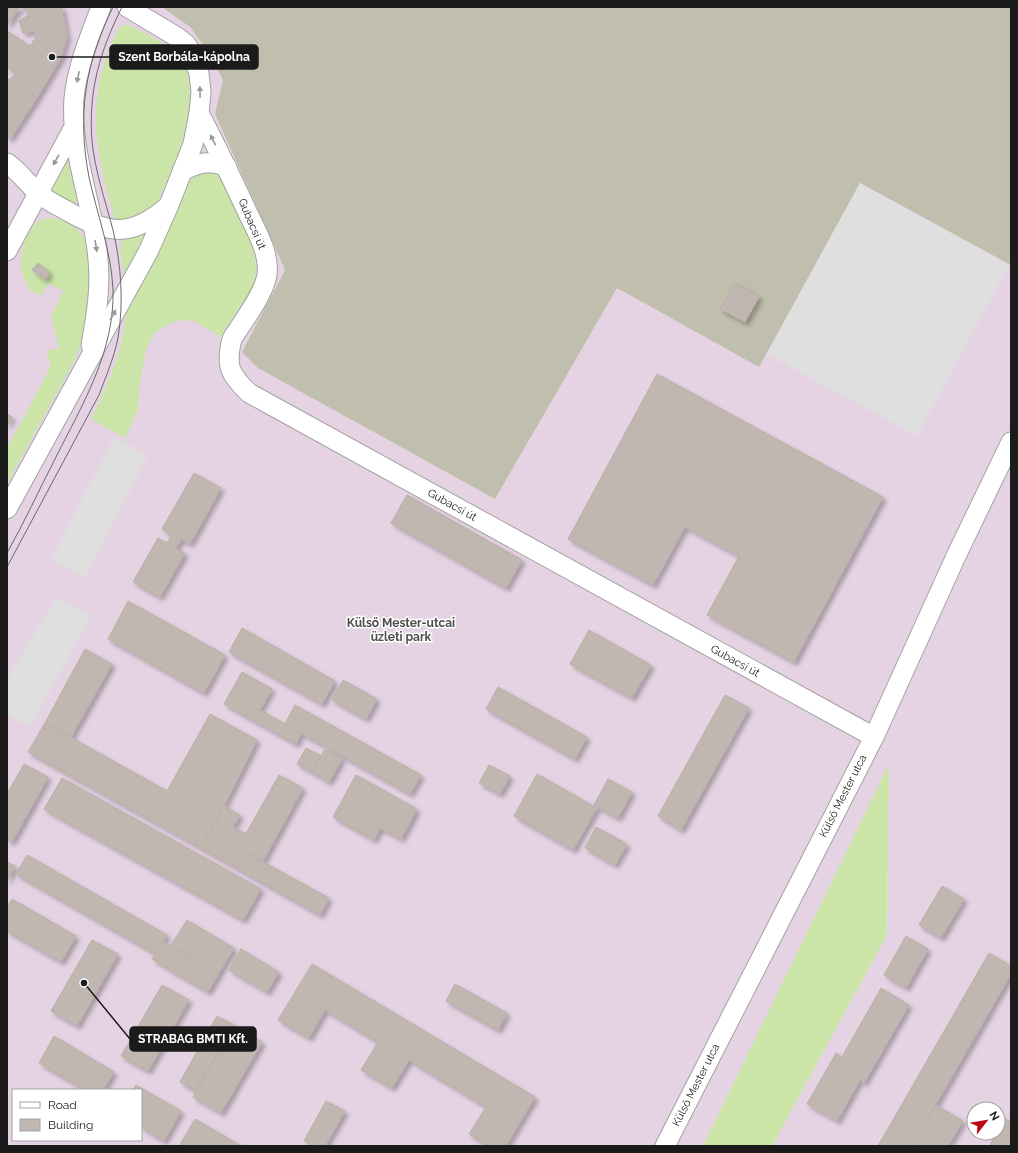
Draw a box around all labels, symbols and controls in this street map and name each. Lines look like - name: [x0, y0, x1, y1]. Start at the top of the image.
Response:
- callout: Szent Borbála-kápolna: [110, 45, 258, 69]
- text: Szent Borbála-kápolna: [118, 50, 250, 64]
- one-way arrow: [75, 71, 81, 83]
- one-way arrow: [197, 85, 203, 98]
- one-way arrow: [210, 134, 216, 146]
- one-way arrow: [53, 154, 60, 166]
- street label: Gubacsi út: [235, 197, 269, 252]
- one-way arrow: [93, 240, 99, 253]
- one-way arrow: [110, 310, 116, 321]
- street label: Gubacsi út: [425, 486, 479, 524]
- district label: Külső Mester-utcai üzleti park: [347, 616, 455, 644]
- street label: Gubacsi út: [708, 642, 762, 680]
- street label: Külső Mester utca: [817, 753, 869, 839]
- callout: STRABAG BMTI Kft.: [130, 1027, 256, 1051]
- text: STRABAG BMTI Kft.: [138, 1032, 248, 1046]
- street label: Külső Mester utca: [670, 1042, 722, 1128]
- legend: [12, 1089, 142, 1141]
- text: Road: [48, 1098, 77, 1112]
- north arrow: [966, 1101, 1006, 1141]
- text: N: [986, 1109, 1002, 1123]
- text: Building: [48, 1118, 94, 1132]

